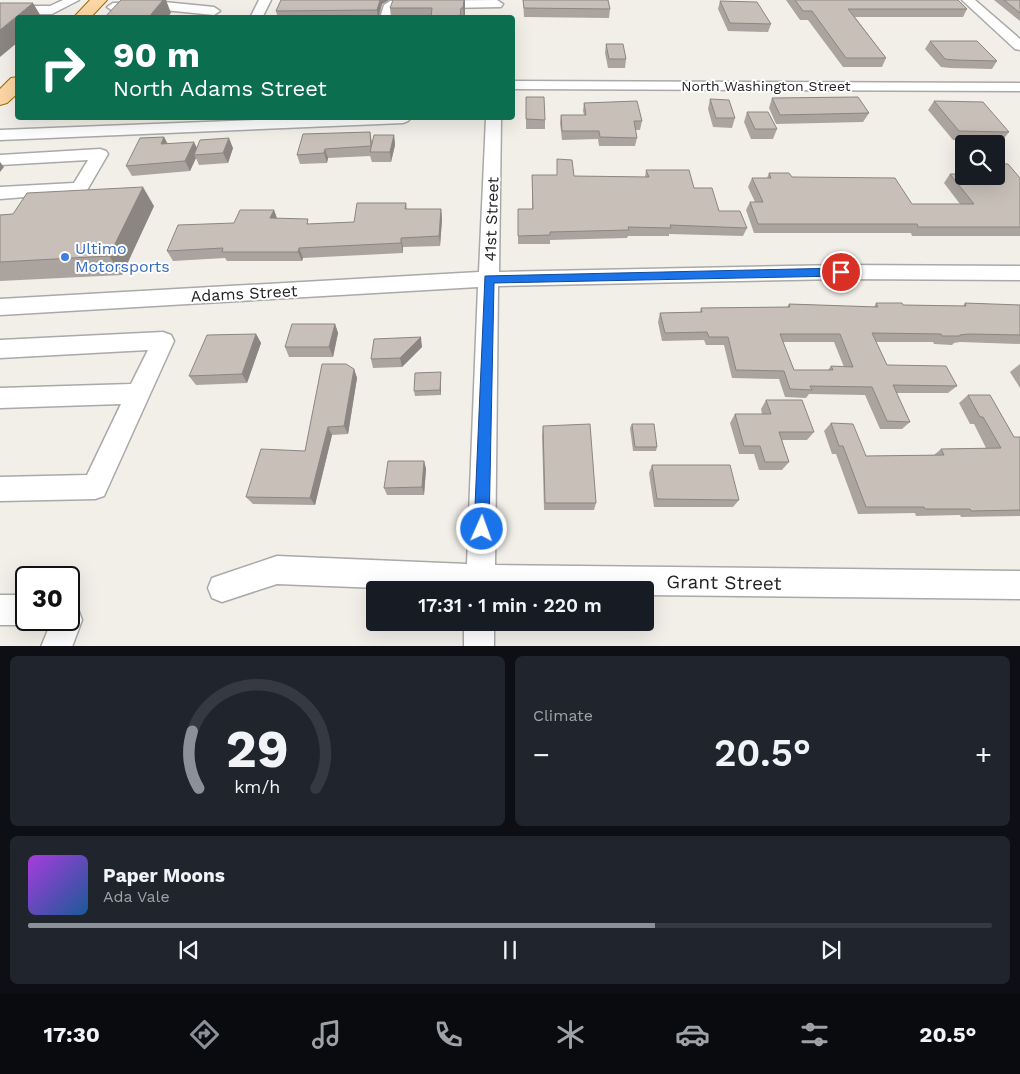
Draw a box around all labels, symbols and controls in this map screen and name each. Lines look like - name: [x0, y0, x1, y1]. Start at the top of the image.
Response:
- text: 90 m: [113, 34, 200, 76]
- icon: right: [30, 35, 95, 100]
- text: North Adams Street: [113, 76, 327, 101]
- street label: North Washington Street: [681, 78, 851, 94]
- map controls: [955, 135, 1005, 185]
- button: search: [955, 135, 1005, 185]
- street label: 41st Street: [481, 176, 502, 262]
- place label: Ultimo Motorsports: [75, 239, 170, 276]
- marker: Ultimo Motorsports: [59, 251, 71, 263]
- pin: [820, 251, 862, 293]
- icon: arrive: [827, 258, 855, 286]
- street label: Adams Street: [190, 281, 298, 306]
- position arrow: [455, 502, 507, 554]
- speed limit sign: 30: [15, 566, 80, 631]
- street label: Grant Street: [666, 570, 782, 595]
- text: 17:31 · 1 min · 220 m: [418, 594, 602, 617]
- text: Climate: [533, 706, 593, 725]
- text: 29: [226, 719, 289, 780]
- text: 20.5°: [714, 731, 811, 775]
- text: −: [533, 738, 550, 771]
- text: +: [975, 738, 992, 771]
- text: km/h: [234, 776, 281, 797]
- text: Paper Moons: [103, 864, 225, 887]
- text: Ada Vale: [103, 887, 170, 906]
- icon: previous: [175, 936, 203, 964]
- icon: pause: [496, 936, 524, 964]
- icon: next: [817, 936, 845, 964]
- icon: directions: [187, 1017, 222, 1052]
- icon: music: [309, 1017, 344, 1052]
- icon: phone: [431, 1017, 466, 1052]
- icon: climate: [553, 1017, 588, 1052]
- icon: car: [675, 1017, 710, 1052]
- icon: filters: [797, 1017, 832, 1052]
- text: 17:30: [44, 1022, 100, 1047]
- text: 20.5°: [919, 1022, 976, 1047]

